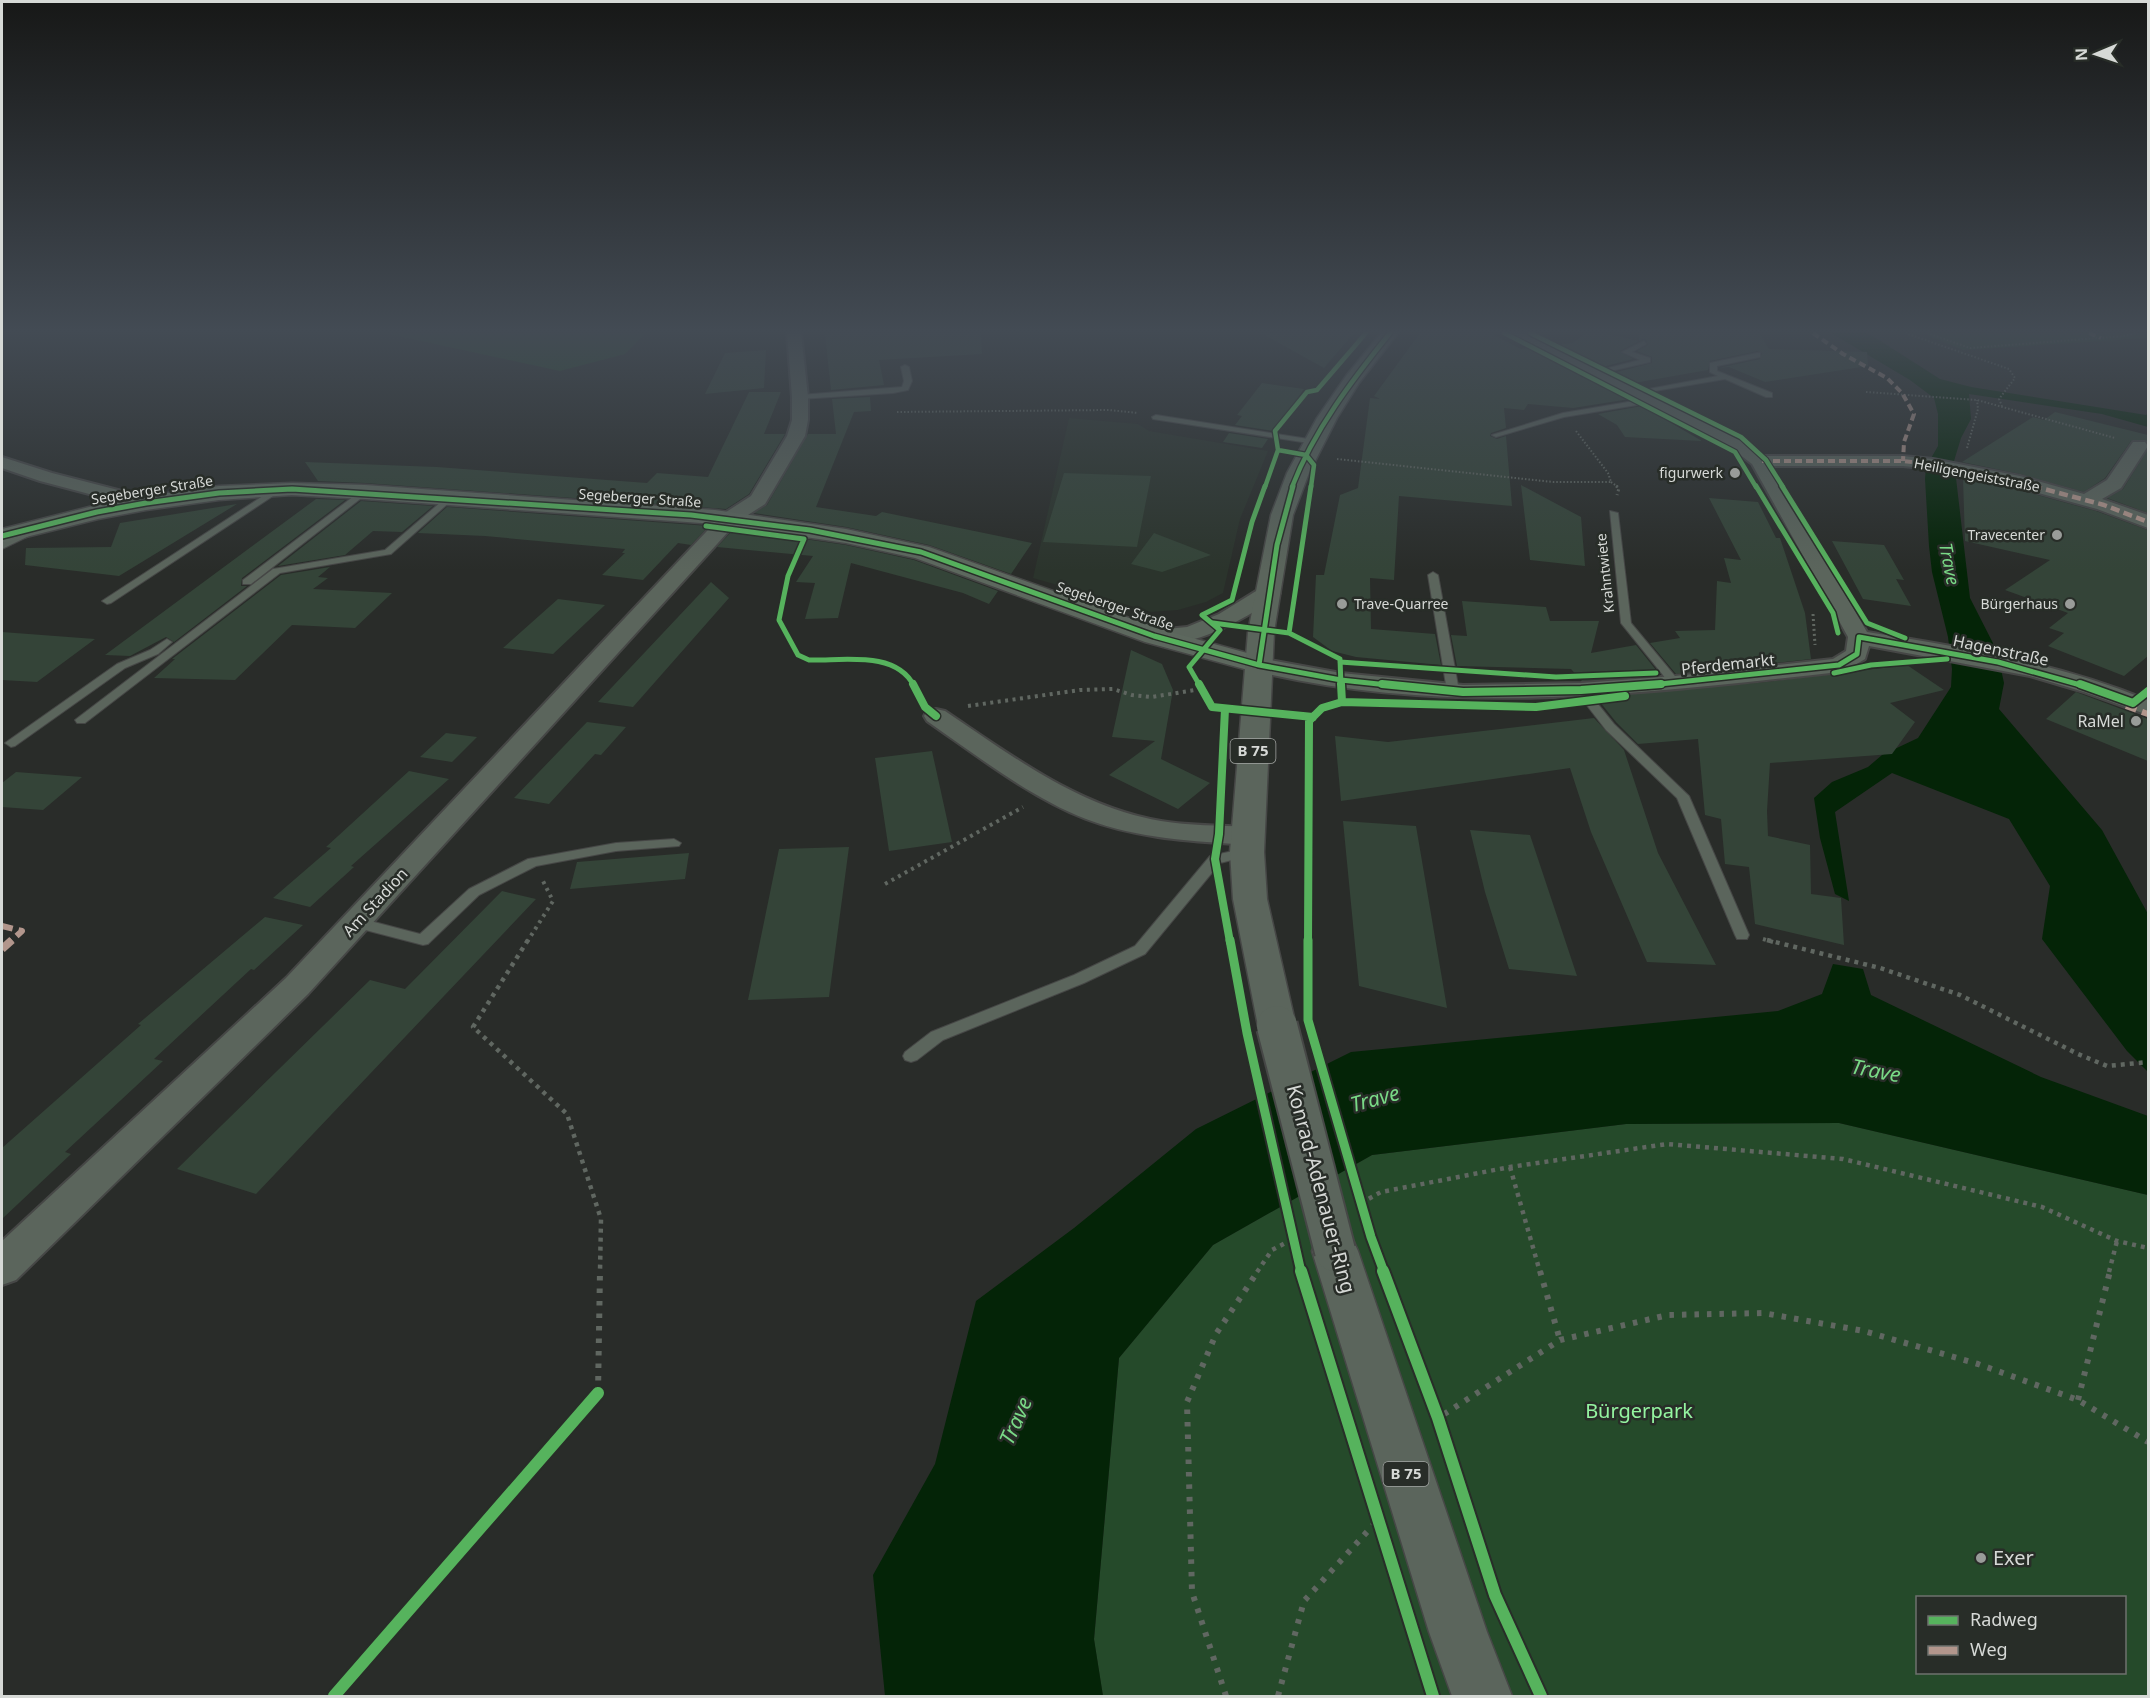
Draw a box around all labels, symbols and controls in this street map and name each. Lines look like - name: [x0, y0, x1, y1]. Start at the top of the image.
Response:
- north arrow: [2066, 24, 2126, 84]
- text: N: [2070, 48, 2092, 61]
- street label: Heiligengeiststraße: [1912, 453, 2042, 496]
- place label: figurwerk: [1659, 463, 1724, 482]
- marker: figurwerk: [1728, 466, 1742, 480]
- street label: Segeberger Straße: [90, 470, 214, 509]
- street label: Segeberger Straße: [578, 484, 702, 511]
- place label: Travecenter: [1968, 525, 2045, 544]
- marker: Travecenter: [2050, 528, 2064, 542]
- street label: Krahntwiete: [1591, 532, 1618, 614]
- water label: Trave: [1934, 541, 1966, 587]
- street label: Segeberger Straße: [1054, 577, 1176, 635]
- place label: Trave-Quarree: [1354, 594, 1449, 613]
- place label: Bürgerhaus: [1980, 594, 2058, 613]
- marker: Trave-Quarree: [1335, 597, 1349, 611]
- marker: Bürgerhaus: [2063, 597, 2077, 611]
- street label: Hagenstraße: [1951, 629, 2051, 671]
- street label: Pferdemarkt: [1680, 648, 1776, 680]
- place label: RaMel: [2077, 710, 2124, 732]
- marker: RaMel: [2129, 714, 2143, 728]
- road number: B 75: [1230, 739, 1276, 763]
- street label: Am Stadion: [337, 863, 413, 941]
- water label: Trave: [1849, 1052, 1903, 1088]
- water label: Trave: [1347, 1078, 1402, 1118]
- street label: Konrad-Adenauer-Ring: [1281, 1081, 1362, 1296]
- water label: Trave: [992, 1392, 1038, 1449]
- park label: Bürgerpark: [1585, 1397, 1693, 1424]
- road number: B 75: [1384, 1462, 1428, 1486]
- place label: Exer: [1993, 1544, 2034, 1571]
- marker: Exer: [1974, 1551, 1988, 1565]
- legend: [1916, 1596, 2126, 1674]
- text: Radweg: [1970, 1607, 2038, 1631]
- text: Weg: [1970, 1637, 2008, 1661]

